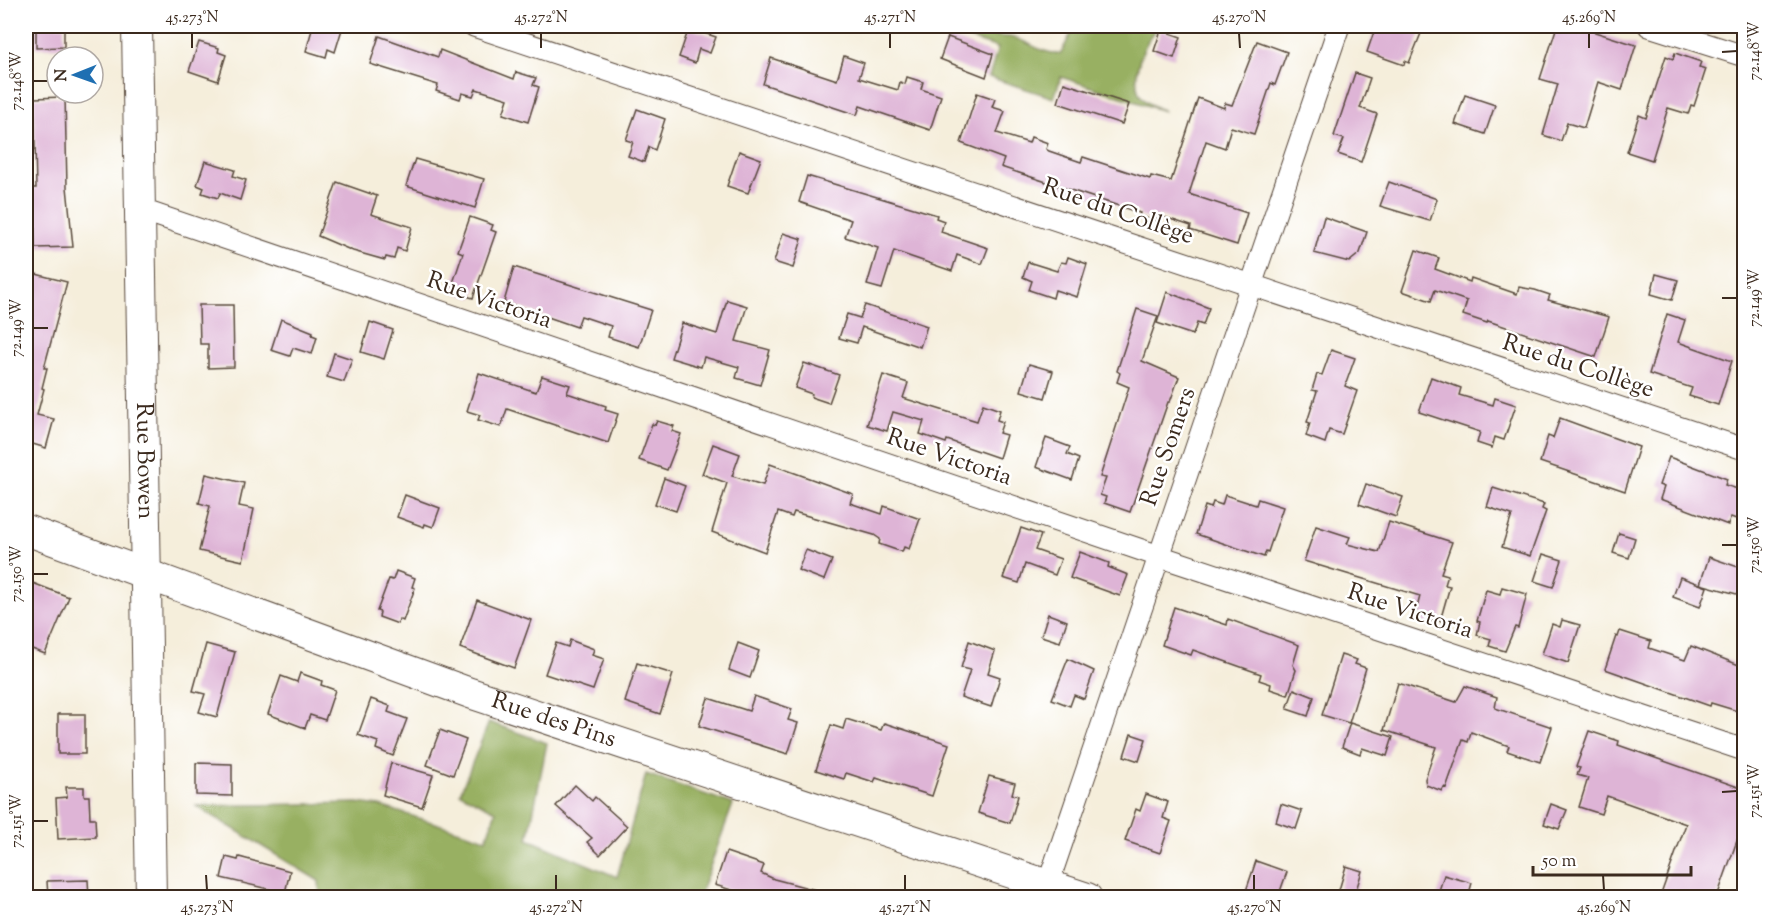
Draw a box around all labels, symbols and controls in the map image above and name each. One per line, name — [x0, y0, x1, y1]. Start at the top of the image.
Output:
text: 45.273°N — [166, 8, 218, 29]
text: 45.272°N — [514, 8, 568, 29]
text: 45.271°N — [864, 8, 916, 29]
text: 45.270°N — [1212, 8, 1266, 29]
text: 45.269°N — [1562, 8, 1616, 29]
text: 72.148°W — [1745, 21, 1766, 80]
north arrow — [45, 45, 105, 105]
text: 72.148°W — [7, 51, 28, 110]
text: N — [51, 68, 74, 82]
street label: Rue du Collège — [1038, 170, 1198, 254]
street label: Rue Victoria — [422, 264, 556, 338]
text: 72.149°W — [1745, 269, 1766, 327]
text: 72.149°W — [7, 299, 28, 357]
street label: Rue du Collège — [1498, 326, 1658, 408]
street label: Rue Somers — [1133, 383, 1205, 511]
street label: Rue Bowen — [126, 402, 162, 520]
street label: Rue Victoria — [882, 421, 1016, 495]
text: 72.150°W — [1745, 516, 1766, 573]
text: 72.150°W — [7, 545, 28, 602]
street label: Rue Victoria — [1343, 576, 1477, 648]
street label: Rue des Pins — [487, 684, 620, 757]
text: 72.151°W — [1745, 764, 1766, 818]
text: 72.151°W — [7, 794, 28, 848]
scale bar — [1533, 839, 1690, 877]
text: 50 m — [1541, 849, 1577, 875]
text: 45.273°N — [181, 898, 233, 919]
text: 45.272°N — [529, 898, 583, 919]
text: 45.271°N — [879, 898, 931, 919]
text: 45.270°N — [1227, 898, 1281, 919]
text: 45.269°N — [1577, 898, 1631, 919]

